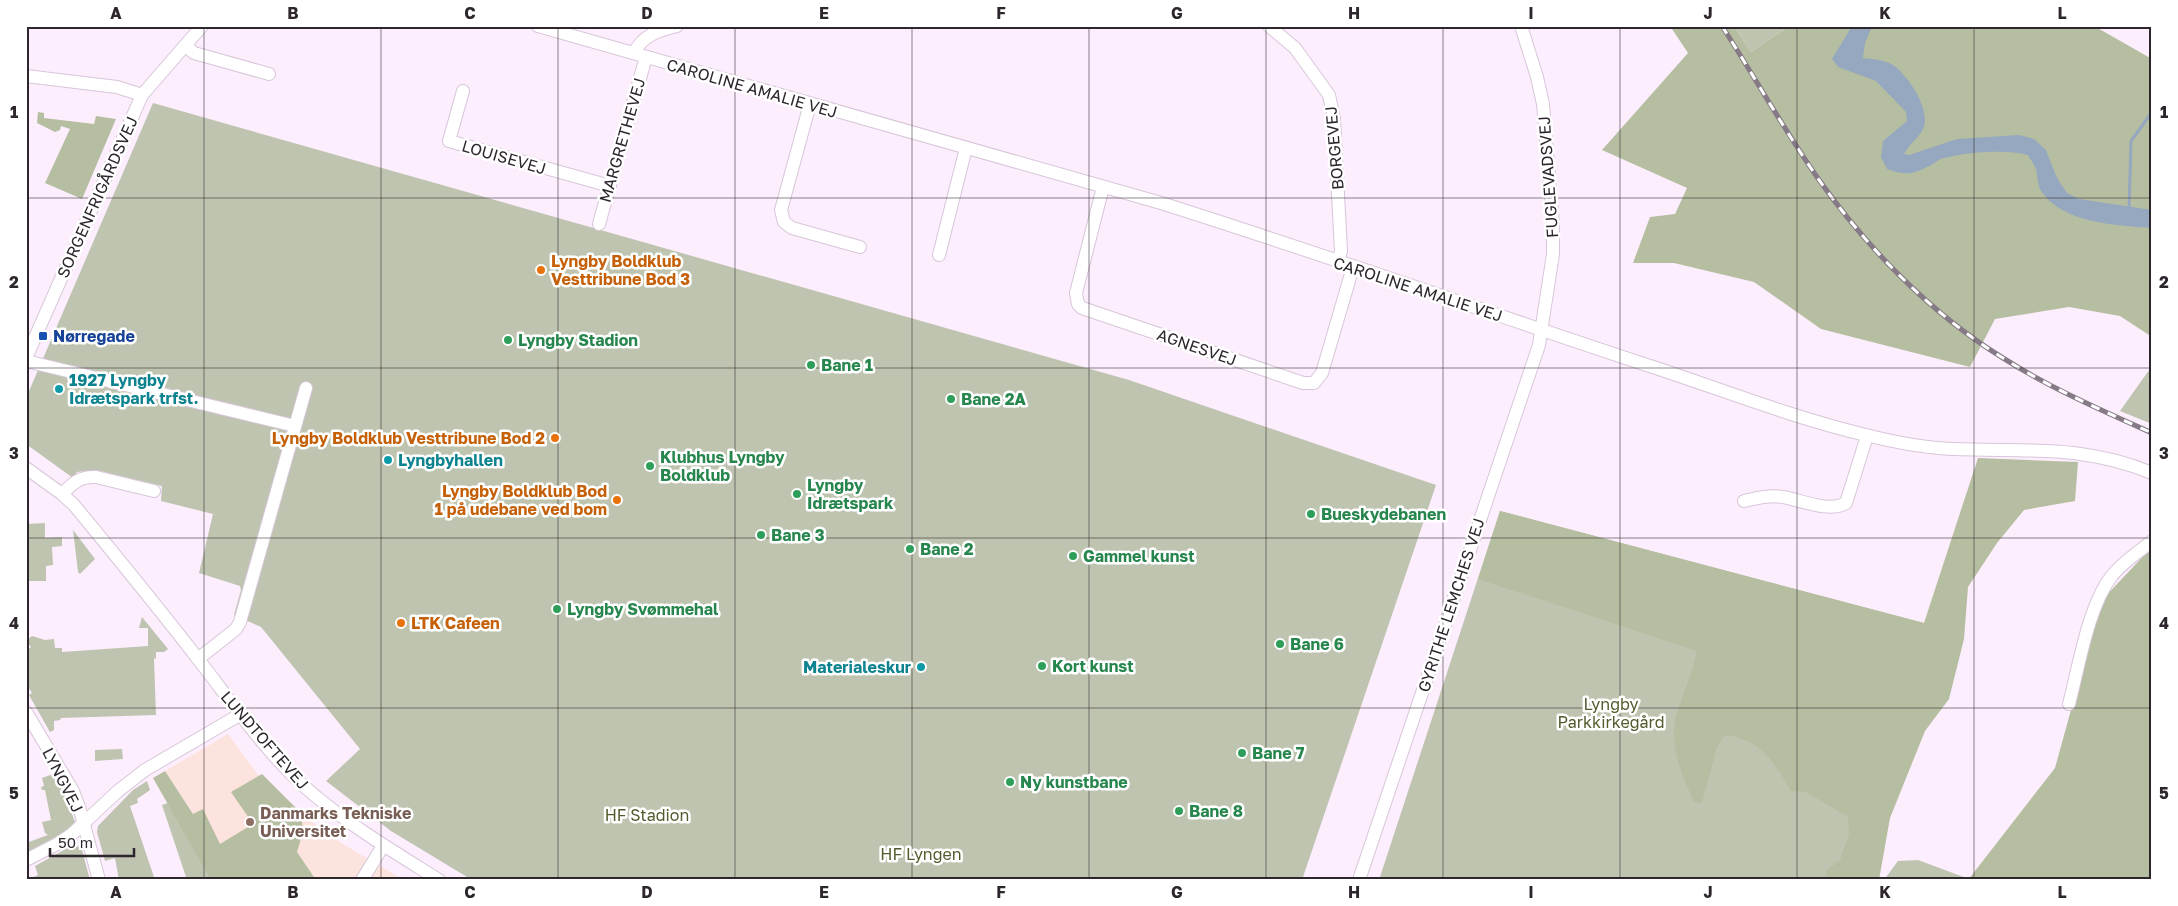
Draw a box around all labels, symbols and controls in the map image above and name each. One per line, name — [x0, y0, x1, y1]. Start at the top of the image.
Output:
text: A — [110, 3, 122, 23]
text: B — [287, 3, 299, 23]
text: C — [464, 3, 476, 23]
text: D — [641, 3, 653, 23]
text: E — [819, 3, 829, 23]
text: F — [996, 3, 1006, 23]
text: G — [1171, 3, 1183, 23]
text: H — [1348, 3, 1360, 23]
text: I — [1528, 3, 1534, 23]
text: J — [1703, 3, 1713, 23]
text: K — [1879, 3, 1891, 23]
text: L — [2057, 3, 2067, 23]
street label: CAROLINE AMALIE VEJ — [664, 54, 840, 122]
street label: MARGRETHEVEJ — [595, 75, 649, 205]
text: 1 — [10, 102, 18, 122]
text: 1 — [2160, 102, 2168, 122]
street label: BORGEVEJ — [1320, 105, 1348, 191]
street label: SORGENFRIGÅRDSVEJ — [52, 113, 142, 281]
street label: FUGLEVADSVEJ — [1534, 115, 1562, 239]
street label: LOUISEVEJ — [460, 135, 548, 179]
place label: Lyngby Boldklub Vesttribune Bod 3 — [551, 251, 690, 289]
street label: CAROLINE AMALIE VEJ — [1331, 252, 1505, 326]
marker: Lyngby Boldklub Vesttribune Bod 3 — [535, 264, 547, 276]
text: 2 — [9, 272, 19, 292]
text: 2 — [2159, 272, 2169, 292]
street label: AGNESVEJ — [1155, 324, 1239, 370]
place label: Nørregade — [53, 326, 135, 346]
marker: Nørregade — [37, 330, 49, 342]
place label: Lyngby Stadion — [518, 330, 638, 350]
marker: Lyngby Stadion — [502, 334, 514, 346]
place label: Bane 1 — [821, 355, 873, 375]
marker: Bane 1 — [805, 359, 817, 371]
place label: 1927 Lyngby Idrætspark trfst. — [69, 370, 199, 408]
marker: 1927 Lyngby Idrætspark trfst. — [53, 383, 65, 395]
place label: Bane 2A — [961, 389, 1026, 409]
marker: Bane 2A — [945, 393, 957, 405]
place label: Lyngby Boldklub Vesttribune Bod 2 — [272, 428, 545, 448]
marker: Lyngby Boldklub Vesttribune Bod 2 — [549, 432, 561, 444]
text: 3 — [9, 443, 19, 463]
text: 3 — [2159, 443, 2169, 463]
place label: Klubhus Lyngby Boldklub — [660, 447, 785, 485]
place label: Lyngbyhallen — [398, 450, 503, 470]
marker: Lyngbyhallen — [382, 454, 394, 466]
marker: Klubhus Lyngby Boldklub — [644, 460, 656, 472]
place label: Lyngby Idrætspark — [807, 475, 894, 513]
place label: Lyngby Boldklub Bod 1 på udebane ved bom — [435, 481, 607, 519]
marker: Lyngby Idrætspark — [791, 488, 803, 500]
marker: Lyngby Boldklub Bod 1 på udebane ved bom — [611, 494, 623, 506]
place label: Bueskydebanen — [1321, 504, 1446, 524]
marker: Bueskydebanen — [1305, 508, 1317, 520]
street label: GYRITHE LEMCHES VEJ — [1413, 515, 1489, 695]
place label: Bane 3 — [771, 525, 825, 545]
marker: Bane 3 — [755, 529, 767, 541]
place label: Bane 2 — [920, 539, 974, 559]
marker: Bane 2 — [904, 543, 916, 555]
place label: Gammel kunst — [1083, 546, 1195, 566]
marker: Gammel kunst — [1067, 550, 1079, 562]
place label: Lyngby Svømmehal — [567, 599, 719, 619]
marker: Lyngby Svømmehal — [551, 603, 563, 615]
text: 4 — [9, 613, 19, 633]
place label: LTK Cafeen — [411, 613, 500, 633]
text: 4 — [2159, 613, 2169, 633]
marker: LTK Cafeen — [395, 617, 407, 629]
place label: Bane 6 — [1290, 634, 1344, 654]
marker: Bane 6 — [1274, 638, 1286, 650]
place label: Kort kunst — [1052, 656, 1134, 676]
place label: Materialeskur — [803, 657, 911, 677]
marker: Kort kunst — [1036, 660, 1048, 672]
marker: Materialeskur — [915, 661, 927, 673]
street label: LUNDTOFTEVEJ — [217, 687, 313, 793]
park label: Lyngby Parkkirkegård — [1557, 694, 1665, 732]
place label: Bane 7 — [1252, 743, 1305, 763]
street label: LYNGVEJ — [38, 744, 88, 816]
marker: Bane 7 — [1236, 747, 1248, 759]
place label: Ny kunstbane — [1020, 772, 1128, 792]
marker: Ny kunstbane — [1004, 776, 1016, 788]
text: 5 — [9, 783, 19, 803]
text: 5 — [2159, 783, 2169, 803]
place label: Bane 8 — [1189, 801, 1243, 821]
place label: Danmarks Tekniske Universitet — [260, 803, 411, 841]
park label: HF Stadion — [605, 805, 689, 825]
marker: Bane 8 — [1173, 805, 1185, 817]
marker: Danmarks Tekniske Universitet — [244, 816, 256, 828]
scale bar — [50, 826, 134, 858]
text: 50 m — [58, 833, 93, 851]
park label: HF Lyngen — [880, 844, 962, 864]
text: A — [110, 882, 122, 902]
text: B — [287, 882, 299, 902]
text: C — [464, 882, 476, 902]
text: D — [641, 882, 653, 902]
text: E — [819, 882, 829, 902]
text: F — [996, 882, 1006, 902]
text: G — [1171, 882, 1183, 902]
text: H — [1348, 882, 1360, 902]
text: I — [1528, 882, 1534, 902]
text: J — [1703, 882, 1713, 902]
text: K — [1879, 882, 1891, 902]
text: L — [2057, 882, 2067, 902]

